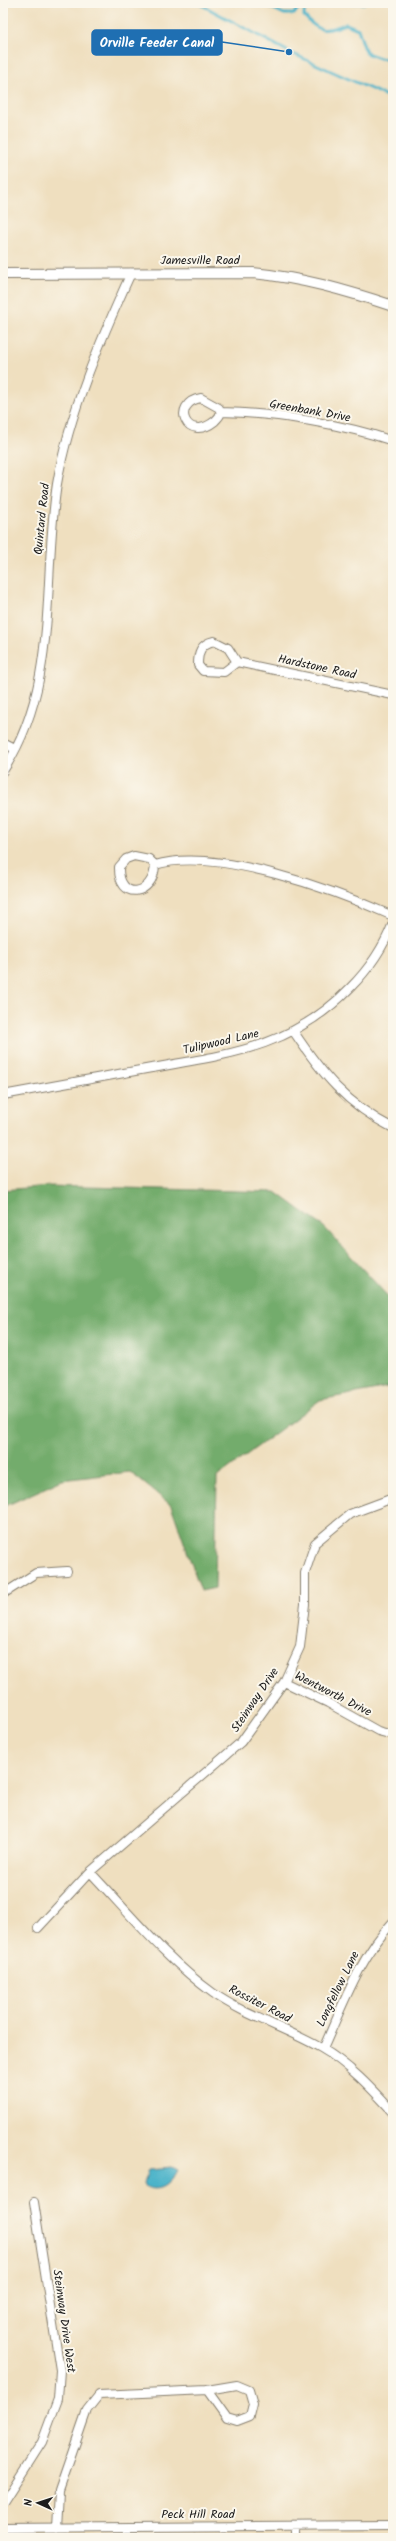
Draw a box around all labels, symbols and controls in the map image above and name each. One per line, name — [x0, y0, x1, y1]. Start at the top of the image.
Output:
callout: Orville Feeder Canal — [92, 30, 222, 55]
text: Orville Feeder Canal — [100, 33, 215, 54]
street label: Jamesville Road — [160, 251, 241, 270]
street label: Greenbank Drive — [268, 394, 353, 428]
street label: Quintard Road — [29, 481, 55, 556]
street label: Hardstone Road — [276, 649, 359, 685]
street label: Tulipwood Lane — [181, 1024, 261, 1060]
street label: Steinway Drive — [226, 1663, 284, 1736]
street label: Wentworth Drive — [291, 1666, 375, 1722]
street label: Longfellow Lane — [311, 1947, 365, 2030]
street label: Rossiter Road — [225, 1980, 296, 2028]
street label: Steinway Drive West — [47, 2268, 81, 2374]
north arrow — [18, 2483, 58, 2523]
text: N — [20, 2499, 38, 2506]
street label: Peck Hill Road — [161, 2505, 236, 2524]

